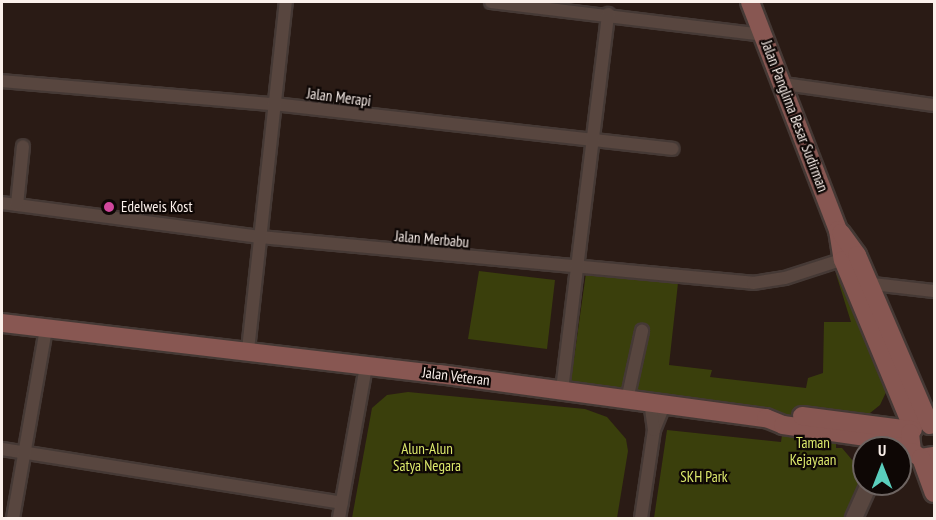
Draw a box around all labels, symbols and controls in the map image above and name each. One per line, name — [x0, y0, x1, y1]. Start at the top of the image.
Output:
street label: Jalan Panglima Besar Sudirman — [758, 38, 832, 194]
street label: Jalan Merapi — [306, 84, 372, 110]
place label: Edelweis Kost — [121, 198, 193, 216]
marker: Edelweis Kost — [102, 200, 116, 214]
street label: Jalan Merbabu — [394, 227, 470, 251]
street label: Jalan Veteran — [421, 363, 491, 389]
park label: Taman Kejayaan — [790, 433, 836, 468]
north arrow — [852, 436, 912, 496]
park label: Alun-Alun Satya Negara — [393, 439, 461, 474]
text: U — [878, 440, 886, 460]
park label: SKH Park — [680, 468, 728, 486]

